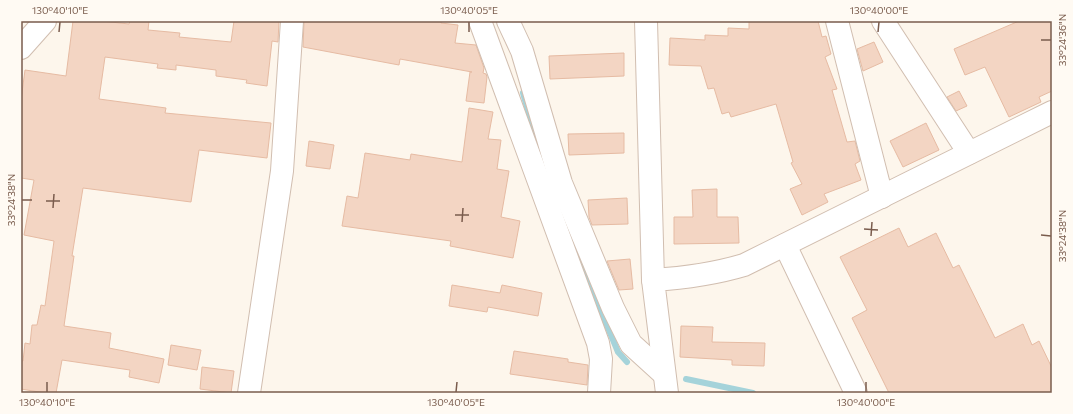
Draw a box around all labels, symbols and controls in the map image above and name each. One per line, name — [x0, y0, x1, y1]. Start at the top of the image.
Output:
text: 130°40'10"E — [32, 4, 88, 16]
text: 130°40'05"E — [440, 4, 498, 16]
text: 130°40'00"E — [850, 4, 908, 16]
text: 33°24'36"N — [1056, 14, 1068, 66]
text: 33°24'38"N — [5, 174, 17, 226]
text: 33°24'38"N — [1056, 210, 1068, 262]
text: 130°40'10"E — [19, 396, 75, 408]
text: 130°40'05"E — [427, 396, 485, 408]
text: 130°40'00"E — [837, 396, 895, 408]

